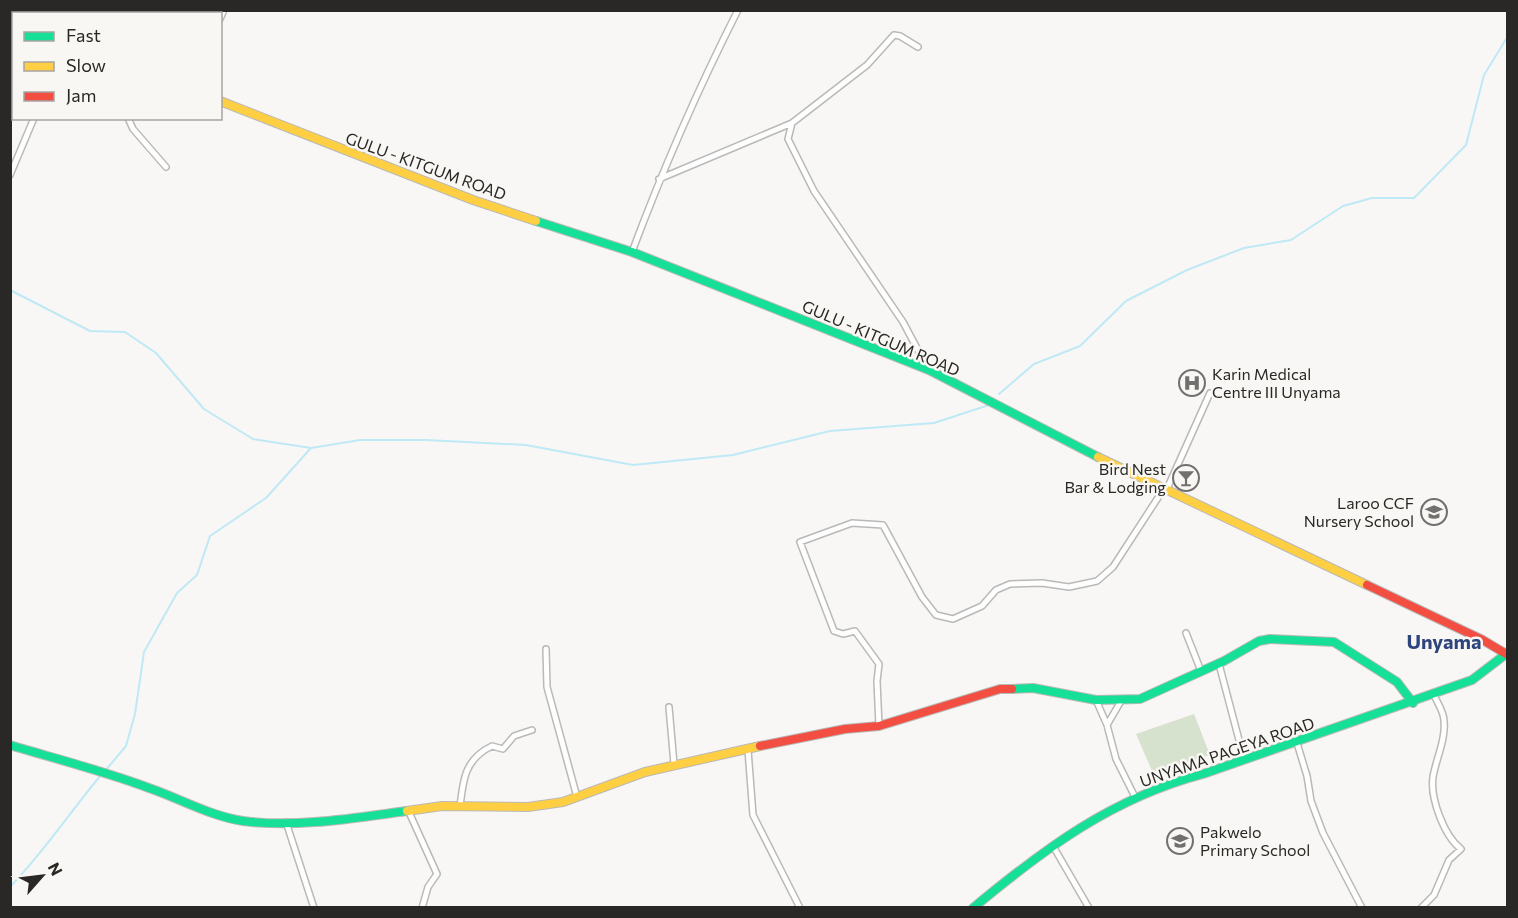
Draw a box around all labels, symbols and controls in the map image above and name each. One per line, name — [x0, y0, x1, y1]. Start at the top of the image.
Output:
legend — [12, 12, 222, 120]
text: Fast — [66, 24, 101, 46]
text: Slow — [66, 54, 106, 76]
text: Jam — [66, 84, 96, 106]
street label: GULU - KITGUM ROAD — [343, 128, 509, 203]
street label: GULU - KITGUM ROAD — [799, 296, 963, 379]
place label: Karin Medical Centre III Unyama — [1212, 364, 1341, 401]
hospital icon: Karin Medical Centre III Unyama — [1177, 368, 1207, 398]
place label: Bird Nest Bar & Lodging — [1064, 459, 1166, 496]
bar icon: Bird Nest Bar & Lodging — [1171, 463, 1201, 493]
place label: Laroo CCF Nursery School — [1304, 493, 1414, 530]
school or university icon: Laroo CCF Nursery School — [1419, 497, 1449, 527]
district label: Unyama — [1406, 629, 1482, 653]
street label: UNYAMA PAGEYA ROAD — [1137, 713, 1317, 790]
place label: Pakwelo Primary School — [1200, 822, 1310, 859]
school or university icon: Pakwelo Primary School — [1165, 826, 1195, 856]
north arrow — [12, 846, 72, 906]
text: N — [44, 859, 67, 878]

